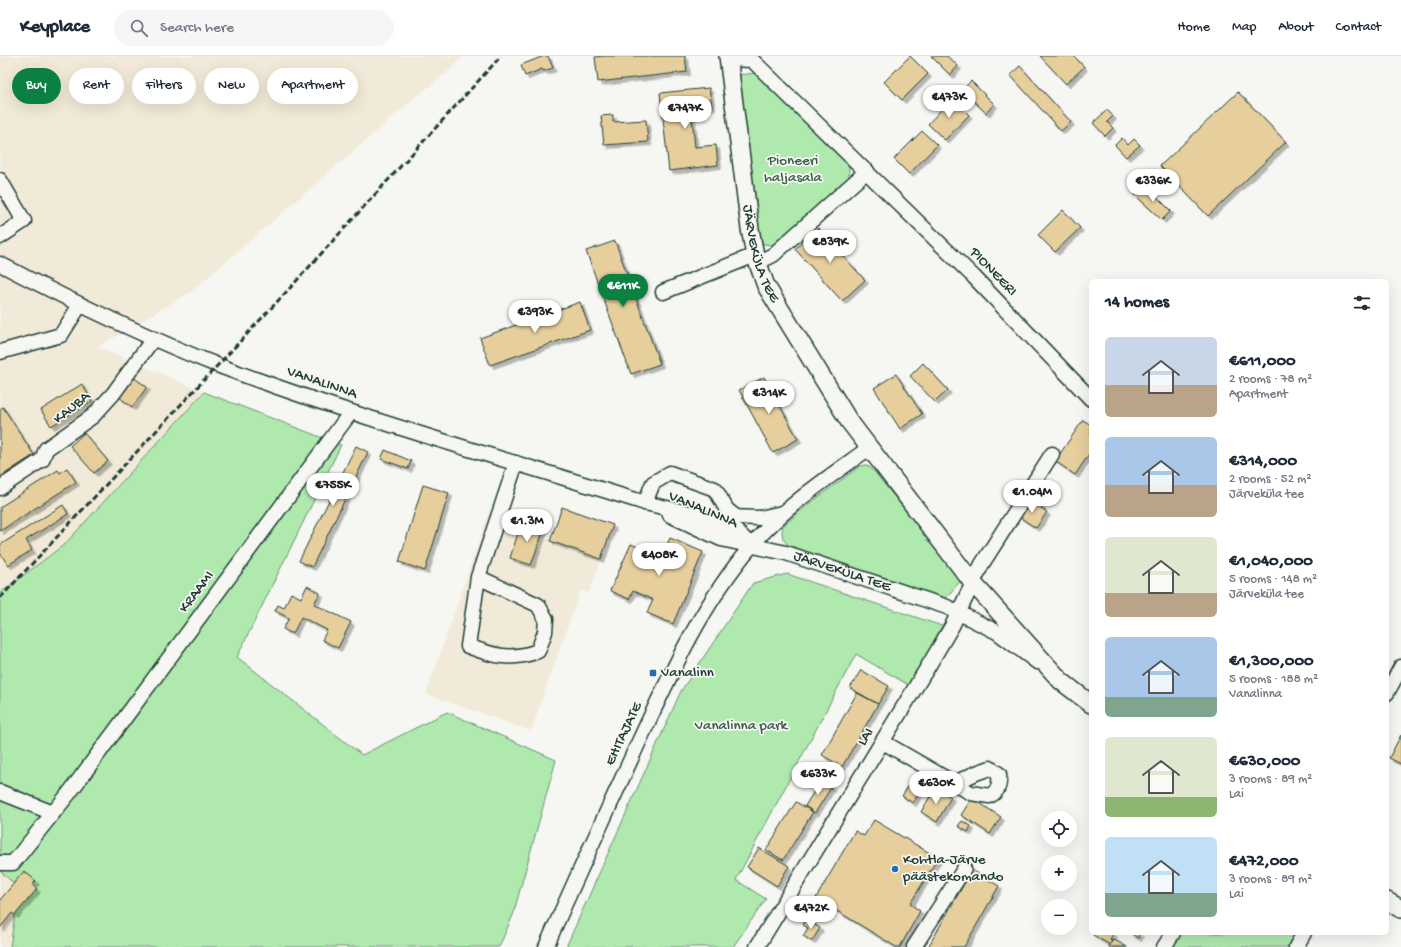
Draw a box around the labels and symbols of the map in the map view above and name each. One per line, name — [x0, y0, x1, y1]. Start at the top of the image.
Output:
pin: €473K — [921, 85, 977, 119]
pin: €747K — [657, 96, 713, 130]
park label: Pioneeri haljasala — [764, 152, 823, 187]
pin: €336K — [1125, 169, 1181, 203]
street label: JÄRVEKÜLA TEE — [738, 204, 783, 307]
pin: €839K — [802, 230, 858, 264]
street label: PIONEERI — [965, 243, 1021, 300]
pin: €611K — [595, 274, 651, 308]
pin: €393K — [507, 300, 563, 334]
street label: VANALINNA — [283, 362, 361, 404]
pin: €314K — [741, 381, 797, 415]
street label: KAUBA — [50, 387, 95, 428]
pin: €755K — [305, 473, 361, 507]
pin: €1.04M — [999, 480, 1065, 514]
street label: VANALINNA — [665, 487, 741, 533]
pin: €1.3M — [499, 509, 555, 543]
pin: €408K — [631, 543, 687, 577]
street label: JÄRVEKÜLA TEE — [791, 547, 894, 597]
street label: KRAAMI — [175, 567, 219, 617]
place label: Vanalinn — [660, 664, 714, 682]
marker: Vanalinn — [648, 668, 658, 678]
street label: EHITAJATE — [601, 699, 647, 769]
park label: Vanalinna park — [694, 717, 789, 735]
street label: LAI — [854, 725, 878, 749]
pin: €633K — [790, 762, 846, 796]
pin: €630K — [908, 771, 964, 805]
place label: Kohtla-Järve päästekomando — [902, 851, 1004, 886]
marker: Kohtla-Järve päästekomando — [890, 864, 900, 874]
pin: €472K — [783, 896, 839, 930]

